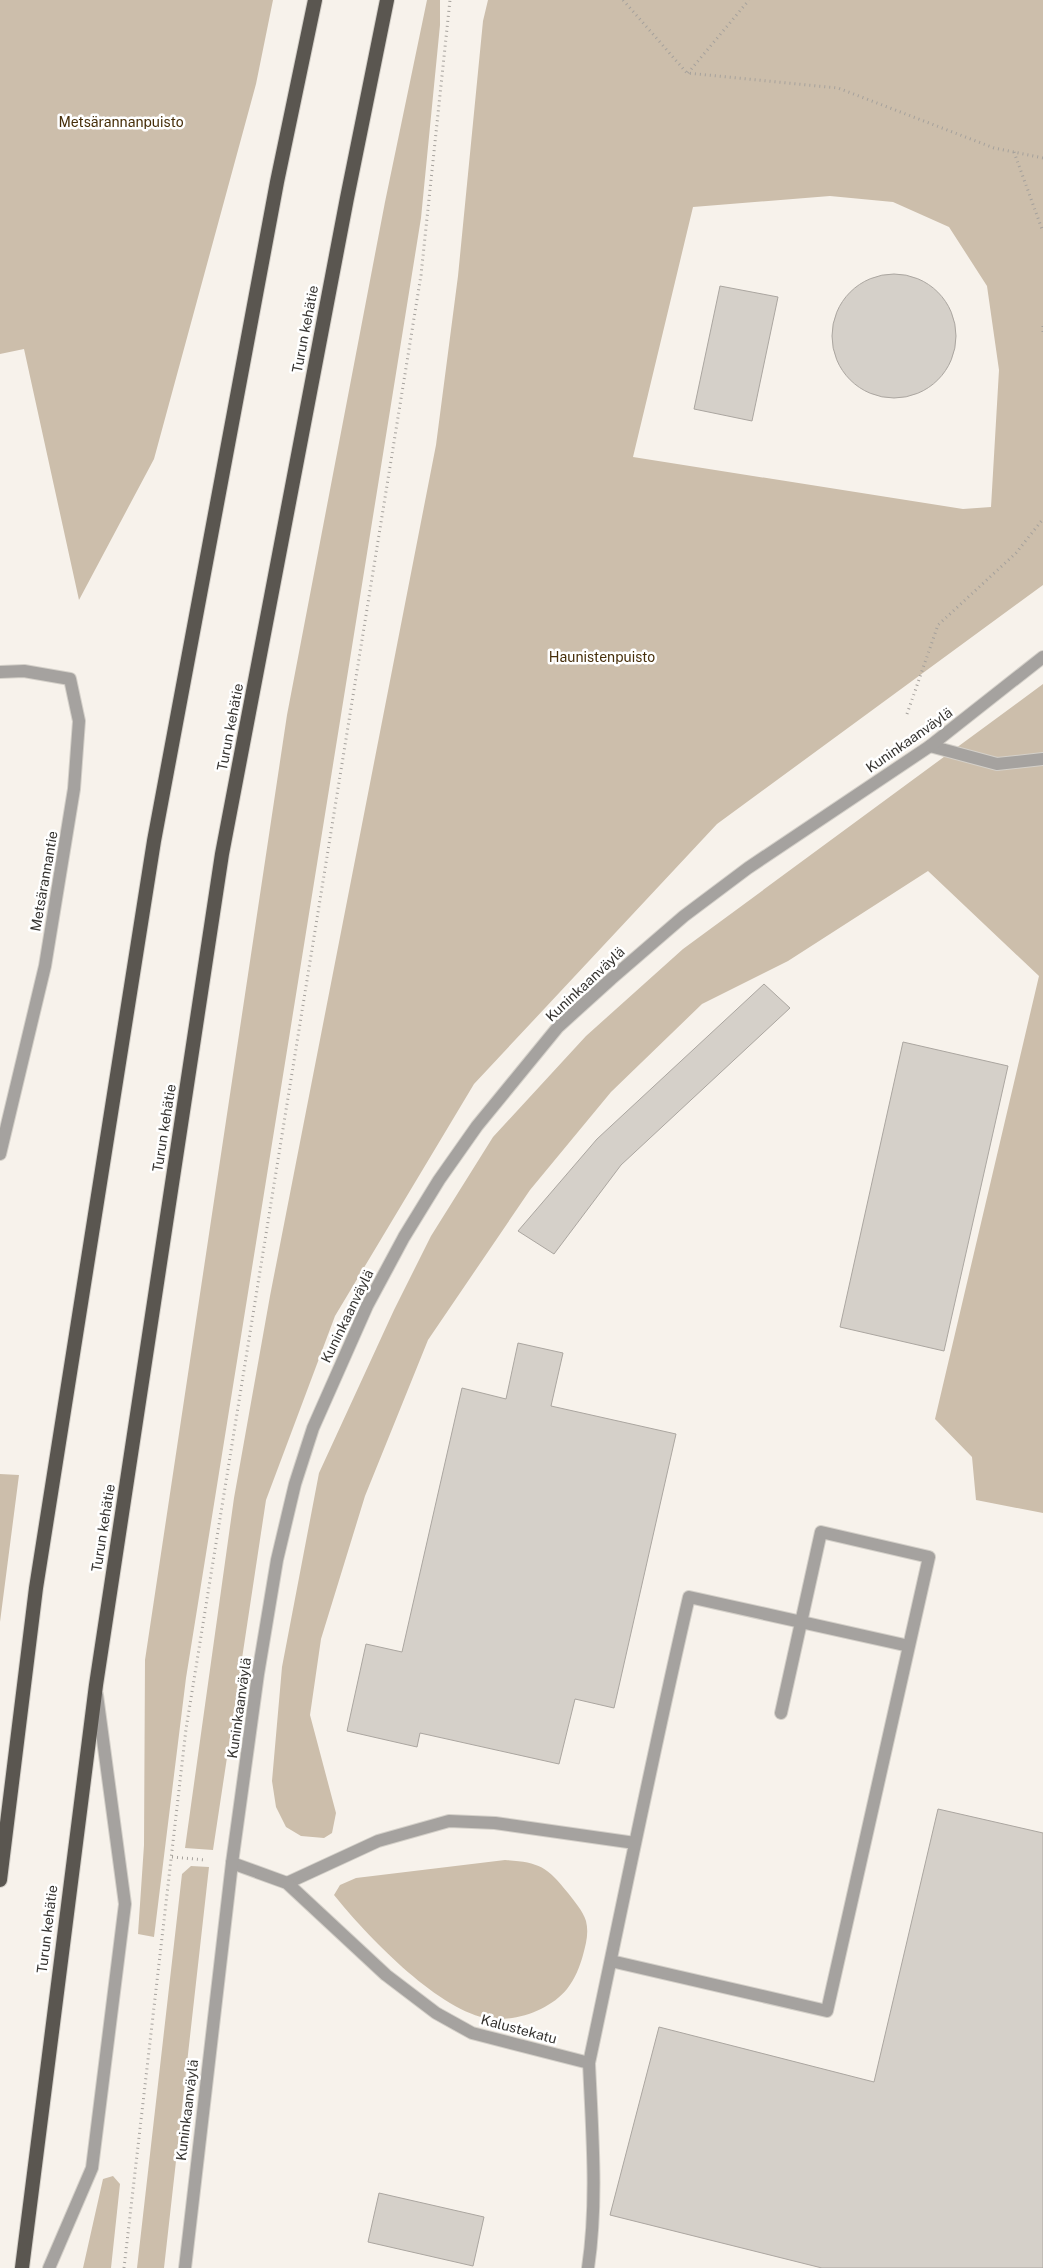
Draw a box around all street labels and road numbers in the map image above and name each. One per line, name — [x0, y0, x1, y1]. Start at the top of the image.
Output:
street label: Turun kehätie — [289, 284, 321, 374]
street label: Turun kehätie — [214, 682, 246, 772]
street label: Kuninkaanväylä — [863, 704, 955, 776]
street label: Metsärannantie — [27, 830, 61, 932]
street label: Kuninkaanväylä — [542, 943, 628, 1025]
street label: Turun kehätie — [149, 1083, 179, 1173]
street label: Kuninkaanväylä — [317, 1267, 377, 1365]
street label: Turun kehätie — [88, 1483, 118, 1573]
street label: Kuninkaanväylä — [224, 1656, 254, 1760]
street label: Turun kehätie — [34, 1884, 60, 1974]
street label: Kalustekatu — [479, 2011, 559, 2047]
street label: Kuninkaanväylä — [173, 2058, 201, 2162]

